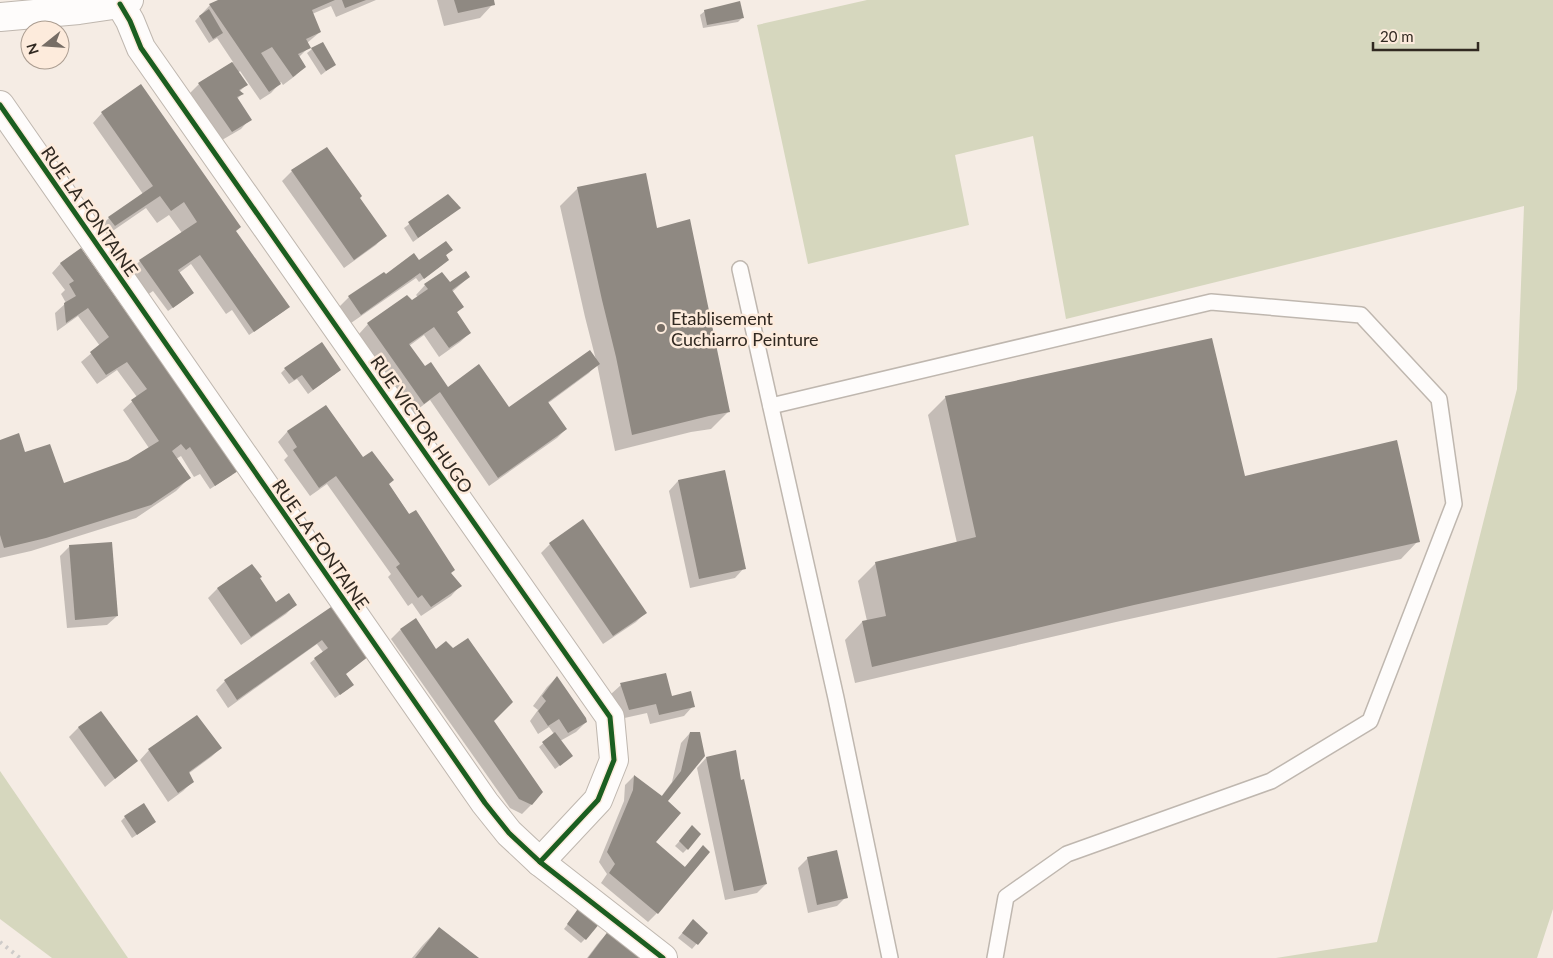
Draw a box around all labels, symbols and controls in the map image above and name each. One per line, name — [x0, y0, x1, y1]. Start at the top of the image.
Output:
north arrow — [20, 20, 70, 70]
scale bar — [1373, 20, 1478, 52]
text: 20 m — [1380, 27, 1414, 45]
text: N — [22, 41, 42, 57]
street label: RUE LA FONTAINE — [37, 142, 143, 280]
place label: Etablisement Cuchiarro Peinture — [671, 307, 819, 350]
marker: Etablisement Cuchiarro Peinture — [655, 322, 667, 334]
street label: RUE VICTOR HUGO — [366, 351, 478, 497]
street label: RUE LA FONTAINE — [268, 475, 374, 613]

